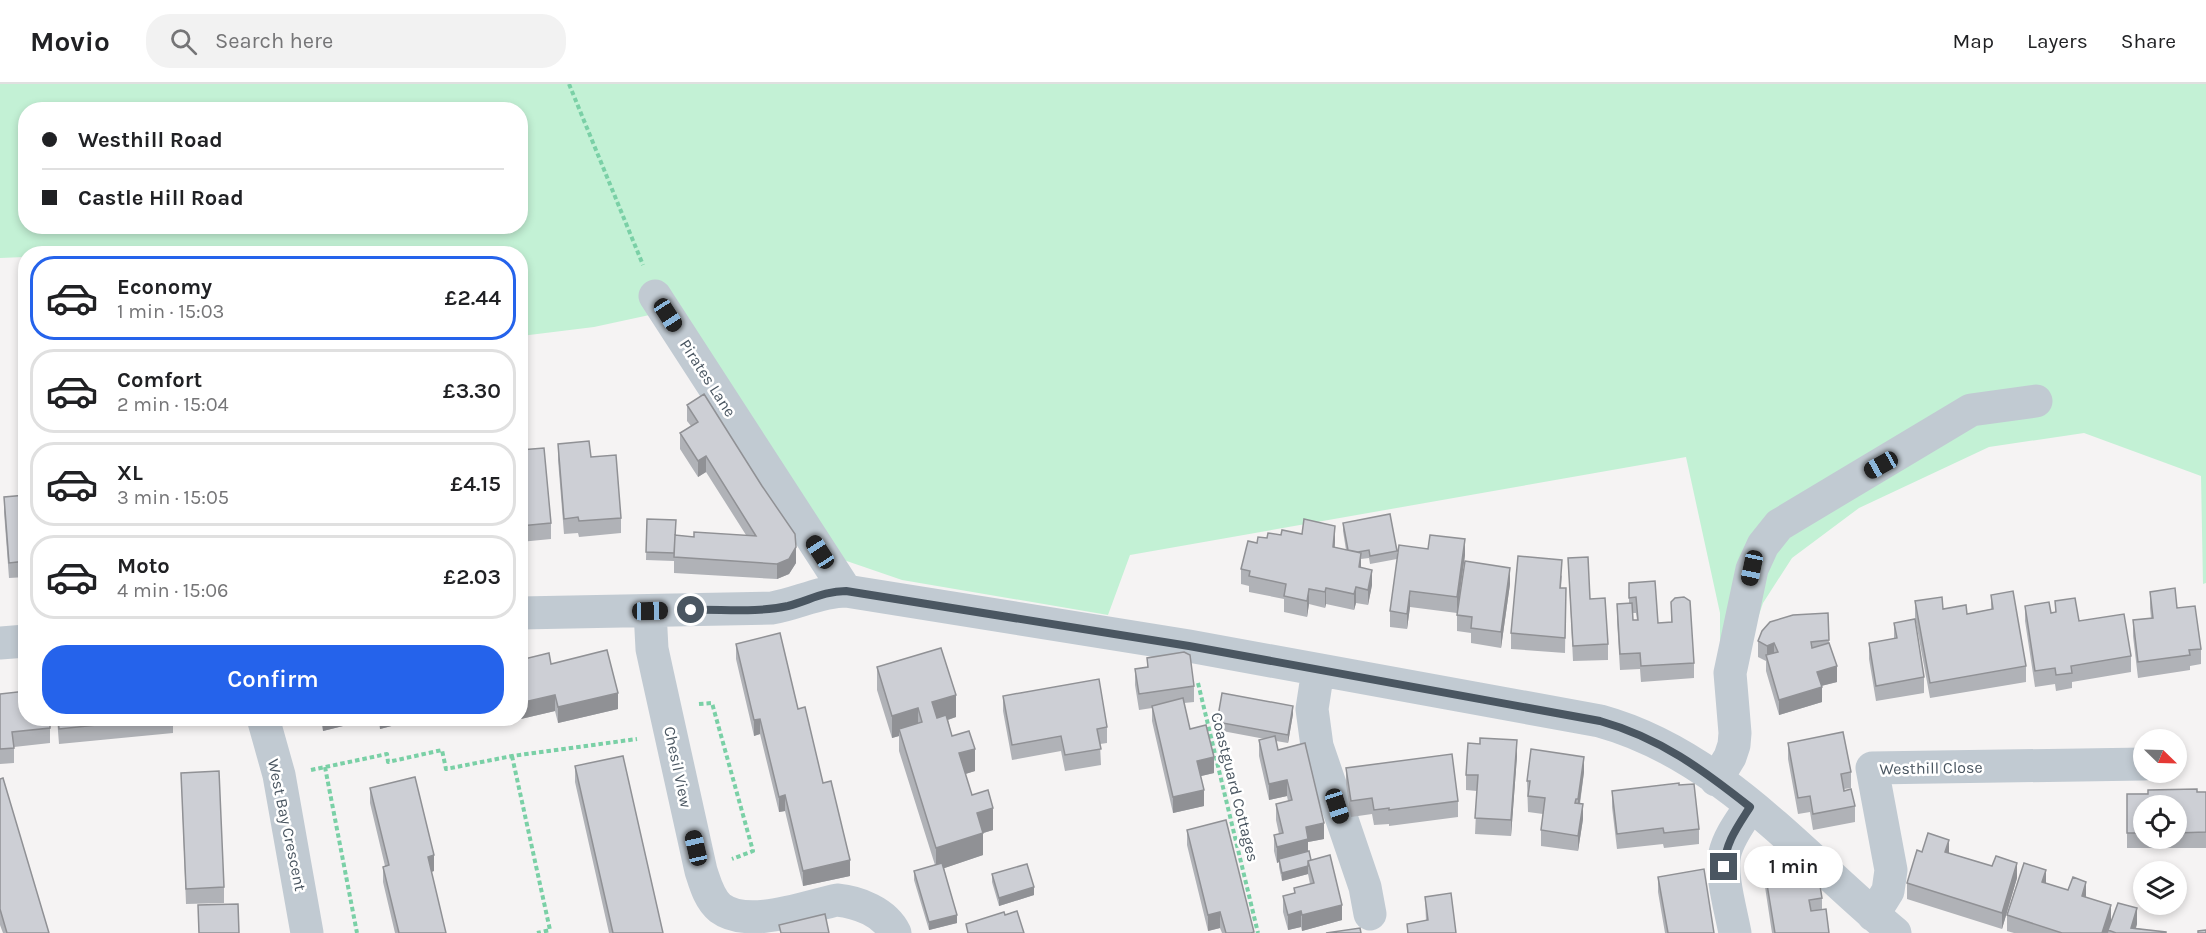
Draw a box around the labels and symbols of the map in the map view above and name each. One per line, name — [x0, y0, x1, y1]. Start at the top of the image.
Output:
car — [651, 295, 685, 335]
street label: Pirates Lane — [676, 336, 740, 420]
car — [1861, 448, 1901, 482]
car — [803, 532, 837, 572]
car — [1739, 549, 1765, 587]
route start — [677, 596, 704, 623]
car — [632, 602, 668, 620]
street label: Coastguard Cottages — [1207, 710, 1263, 864]
street label: Chesil View — [660, 725, 696, 810]
north arrow — [2133, 729, 2187, 783]
street label: West Bay Crescent — [264, 757, 310, 893]
street label: Westhill Close — [1879, 758, 1983, 778]
car — [1323, 786, 1351, 826]
car — [683, 828, 709, 868]
callout: 1 min — [1745, 846, 1844, 888]
route end — [1710, 853, 1737, 880]

